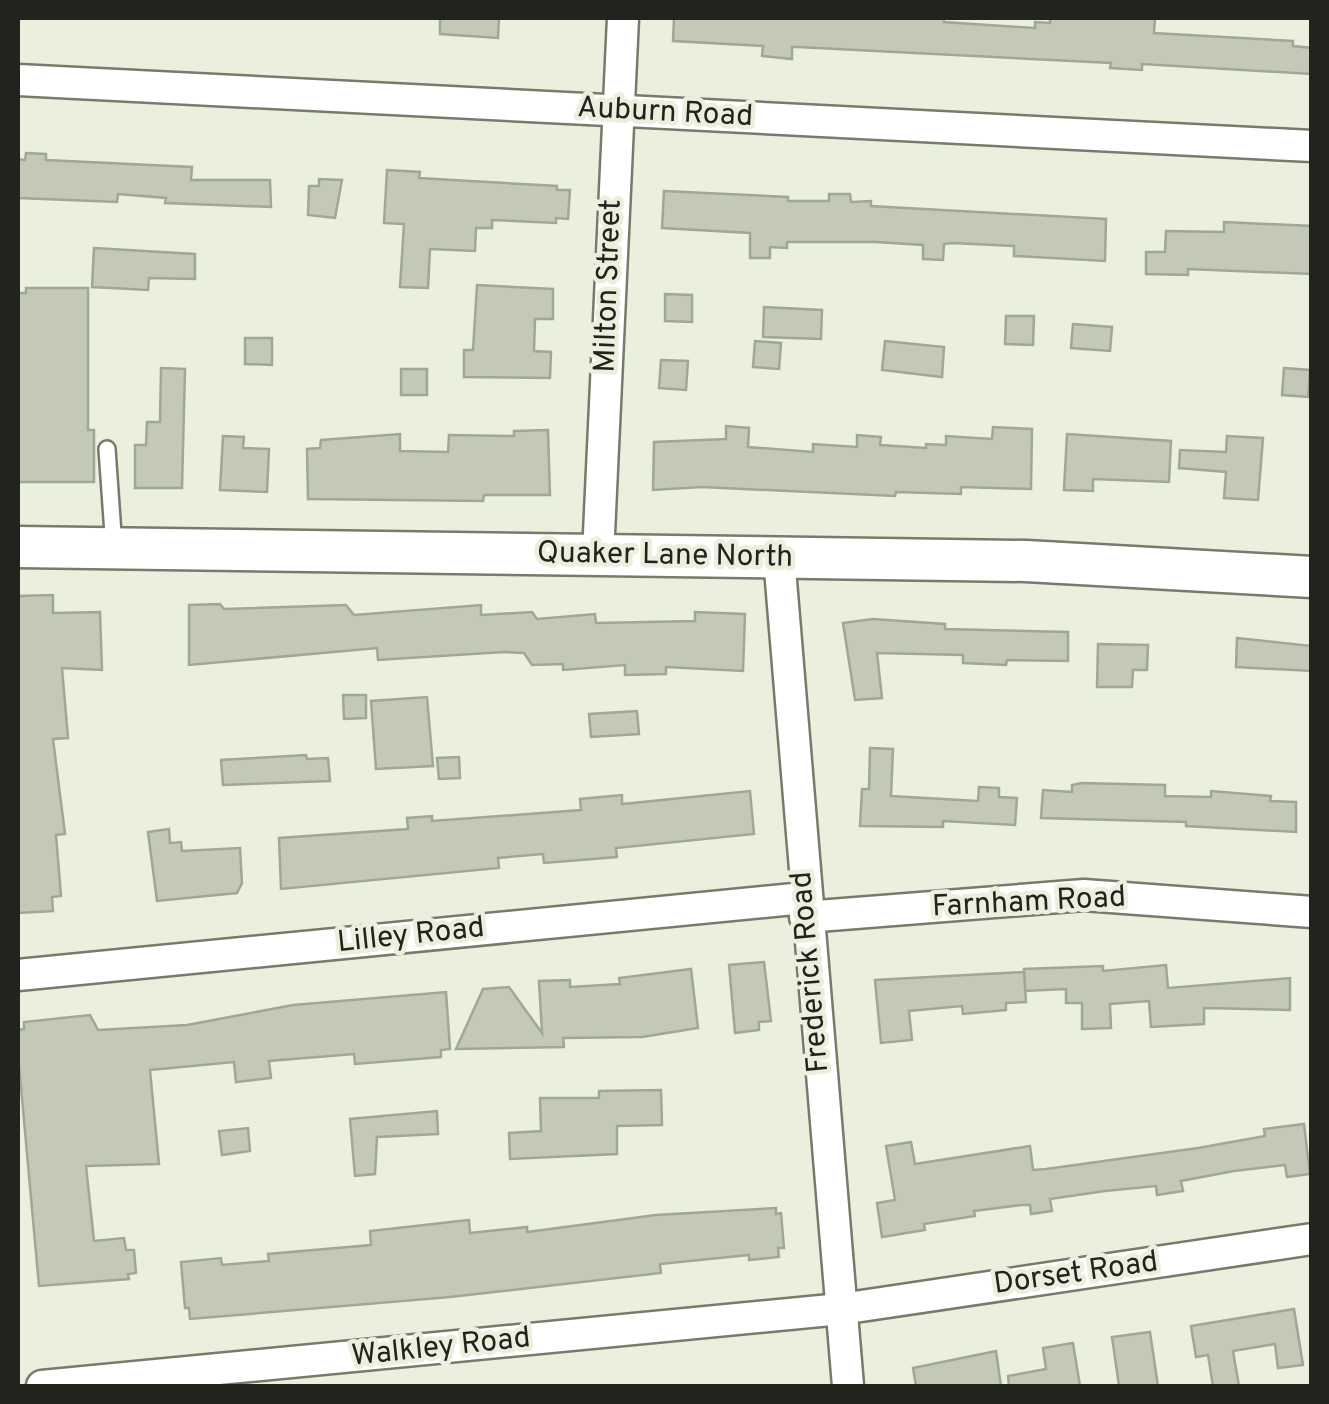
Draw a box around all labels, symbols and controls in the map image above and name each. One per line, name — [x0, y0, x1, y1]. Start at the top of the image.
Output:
street label: Auburn Road — [576, 90, 754, 136]
street label: Milton Street — [587, 199, 631, 373]
street label: Quaker Lane North — [537, 535, 793, 577]
street label: Frederick Road — [784, 870, 838, 1074]
street label: Farnham Road — [931, 879, 1127, 927]
street label: Lilley Road — [335, 910, 487, 962]
street label: Dorset Road — [991, 1244, 1161, 1304]
street label: Walkley Road — [350, 1320, 532, 1376]

